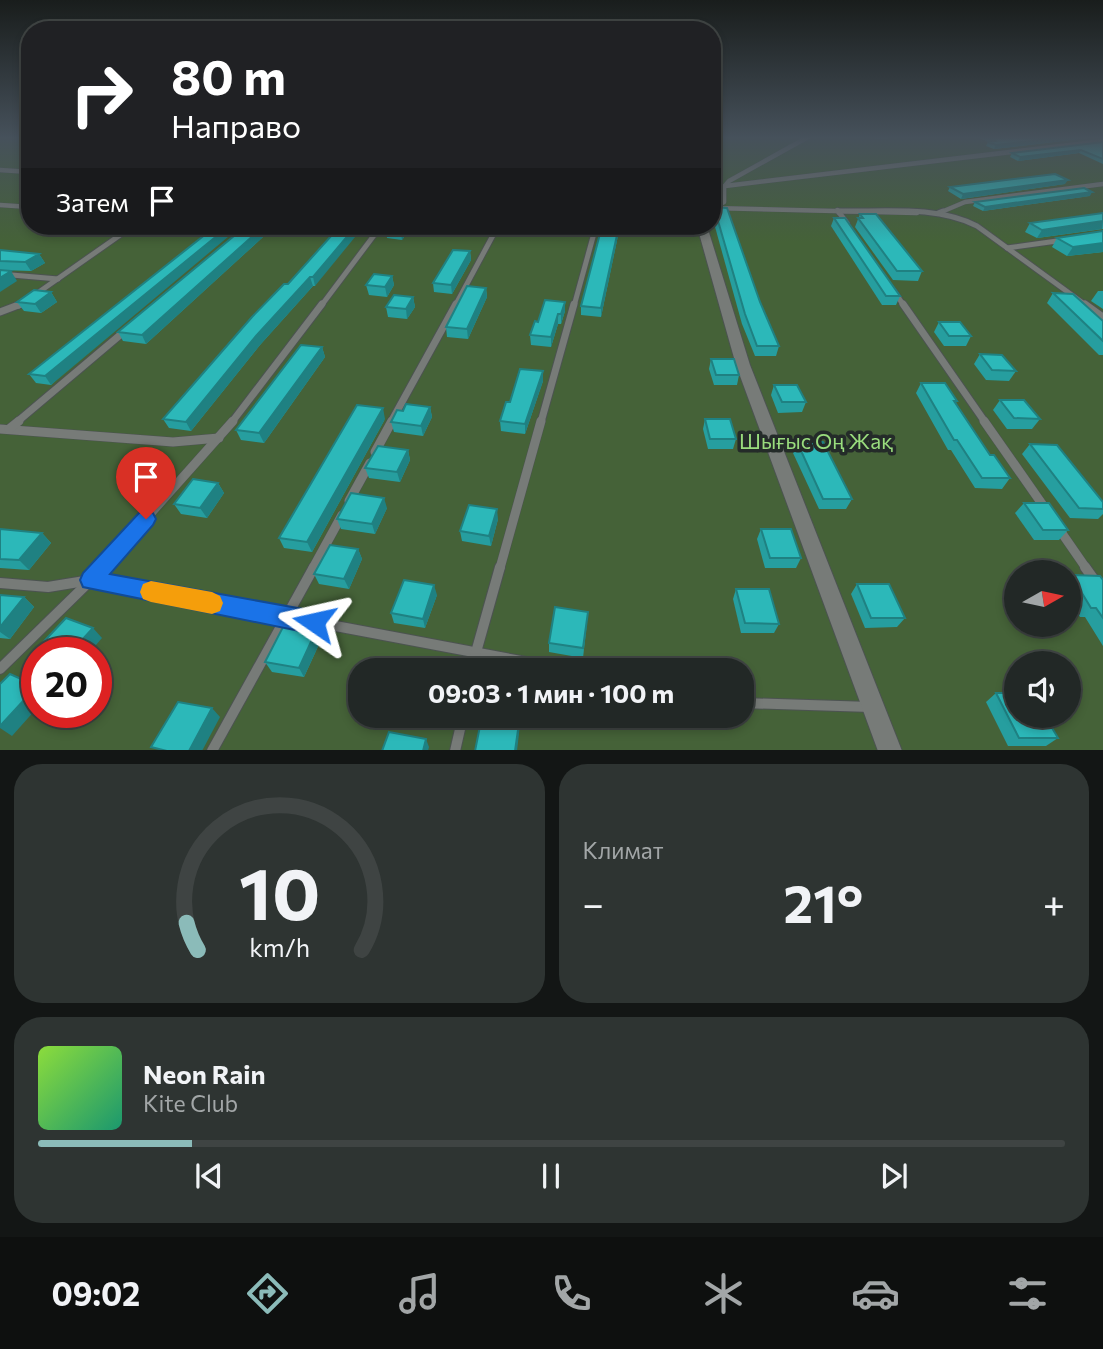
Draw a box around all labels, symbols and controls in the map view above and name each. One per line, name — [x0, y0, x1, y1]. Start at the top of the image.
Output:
text: 80 m — [171, 45, 286, 105]
icon: right — [56, 49, 147, 140]
text: Направо — [171, 105, 301, 145]
icon: arrive — [143, 182, 181, 220]
text: Затем — [56, 186, 129, 217]
park label: Шығыс Оң Жақ — [739, 428, 893, 453]
pin — [116, 447, 176, 519]
icon: arrive — [127, 458, 165, 496]
north arrow — [1004, 560, 1082, 637]
map controls — [1004, 560, 1081, 728]
position arrow — [277, 585, 351, 659]
speed limit sign: 20 — [21, 637, 112, 728]
button: sound — [1004, 651, 1081, 728]
text: 09:03 · 1 мин · 100 m — [428, 677, 674, 708]
text: Климат — [583, 836, 664, 864]
text: 10 — [239, 846, 320, 935]
text: 21° — [784, 870, 863, 934]
text: − — [583, 879, 604, 926]
text: + — [1043, 879, 1065, 926]
text: km/h — [249, 931, 310, 961]
text: Neon Rain — [143, 1058, 266, 1089]
text: Kite Club — [143, 1089, 238, 1117]
icon: previous — [190, 1157, 228, 1195]
icon: pause — [532, 1157, 570, 1195]
icon: next — [875, 1157, 913, 1195]
icon: directions — [243, 1269, 292, 1318]
icon: music — [395, 1269, 444, 1318]
icon: phone — [547, 1269, 596, 1318]
icon: climate — [699, 1269, 748, 1318]
icon: car — [851, 1269, 900, 1318]
icon: filters — [1003, 1269, 1052, 1318]
text: 09:02 — [51, 1273, 140, 1313]

